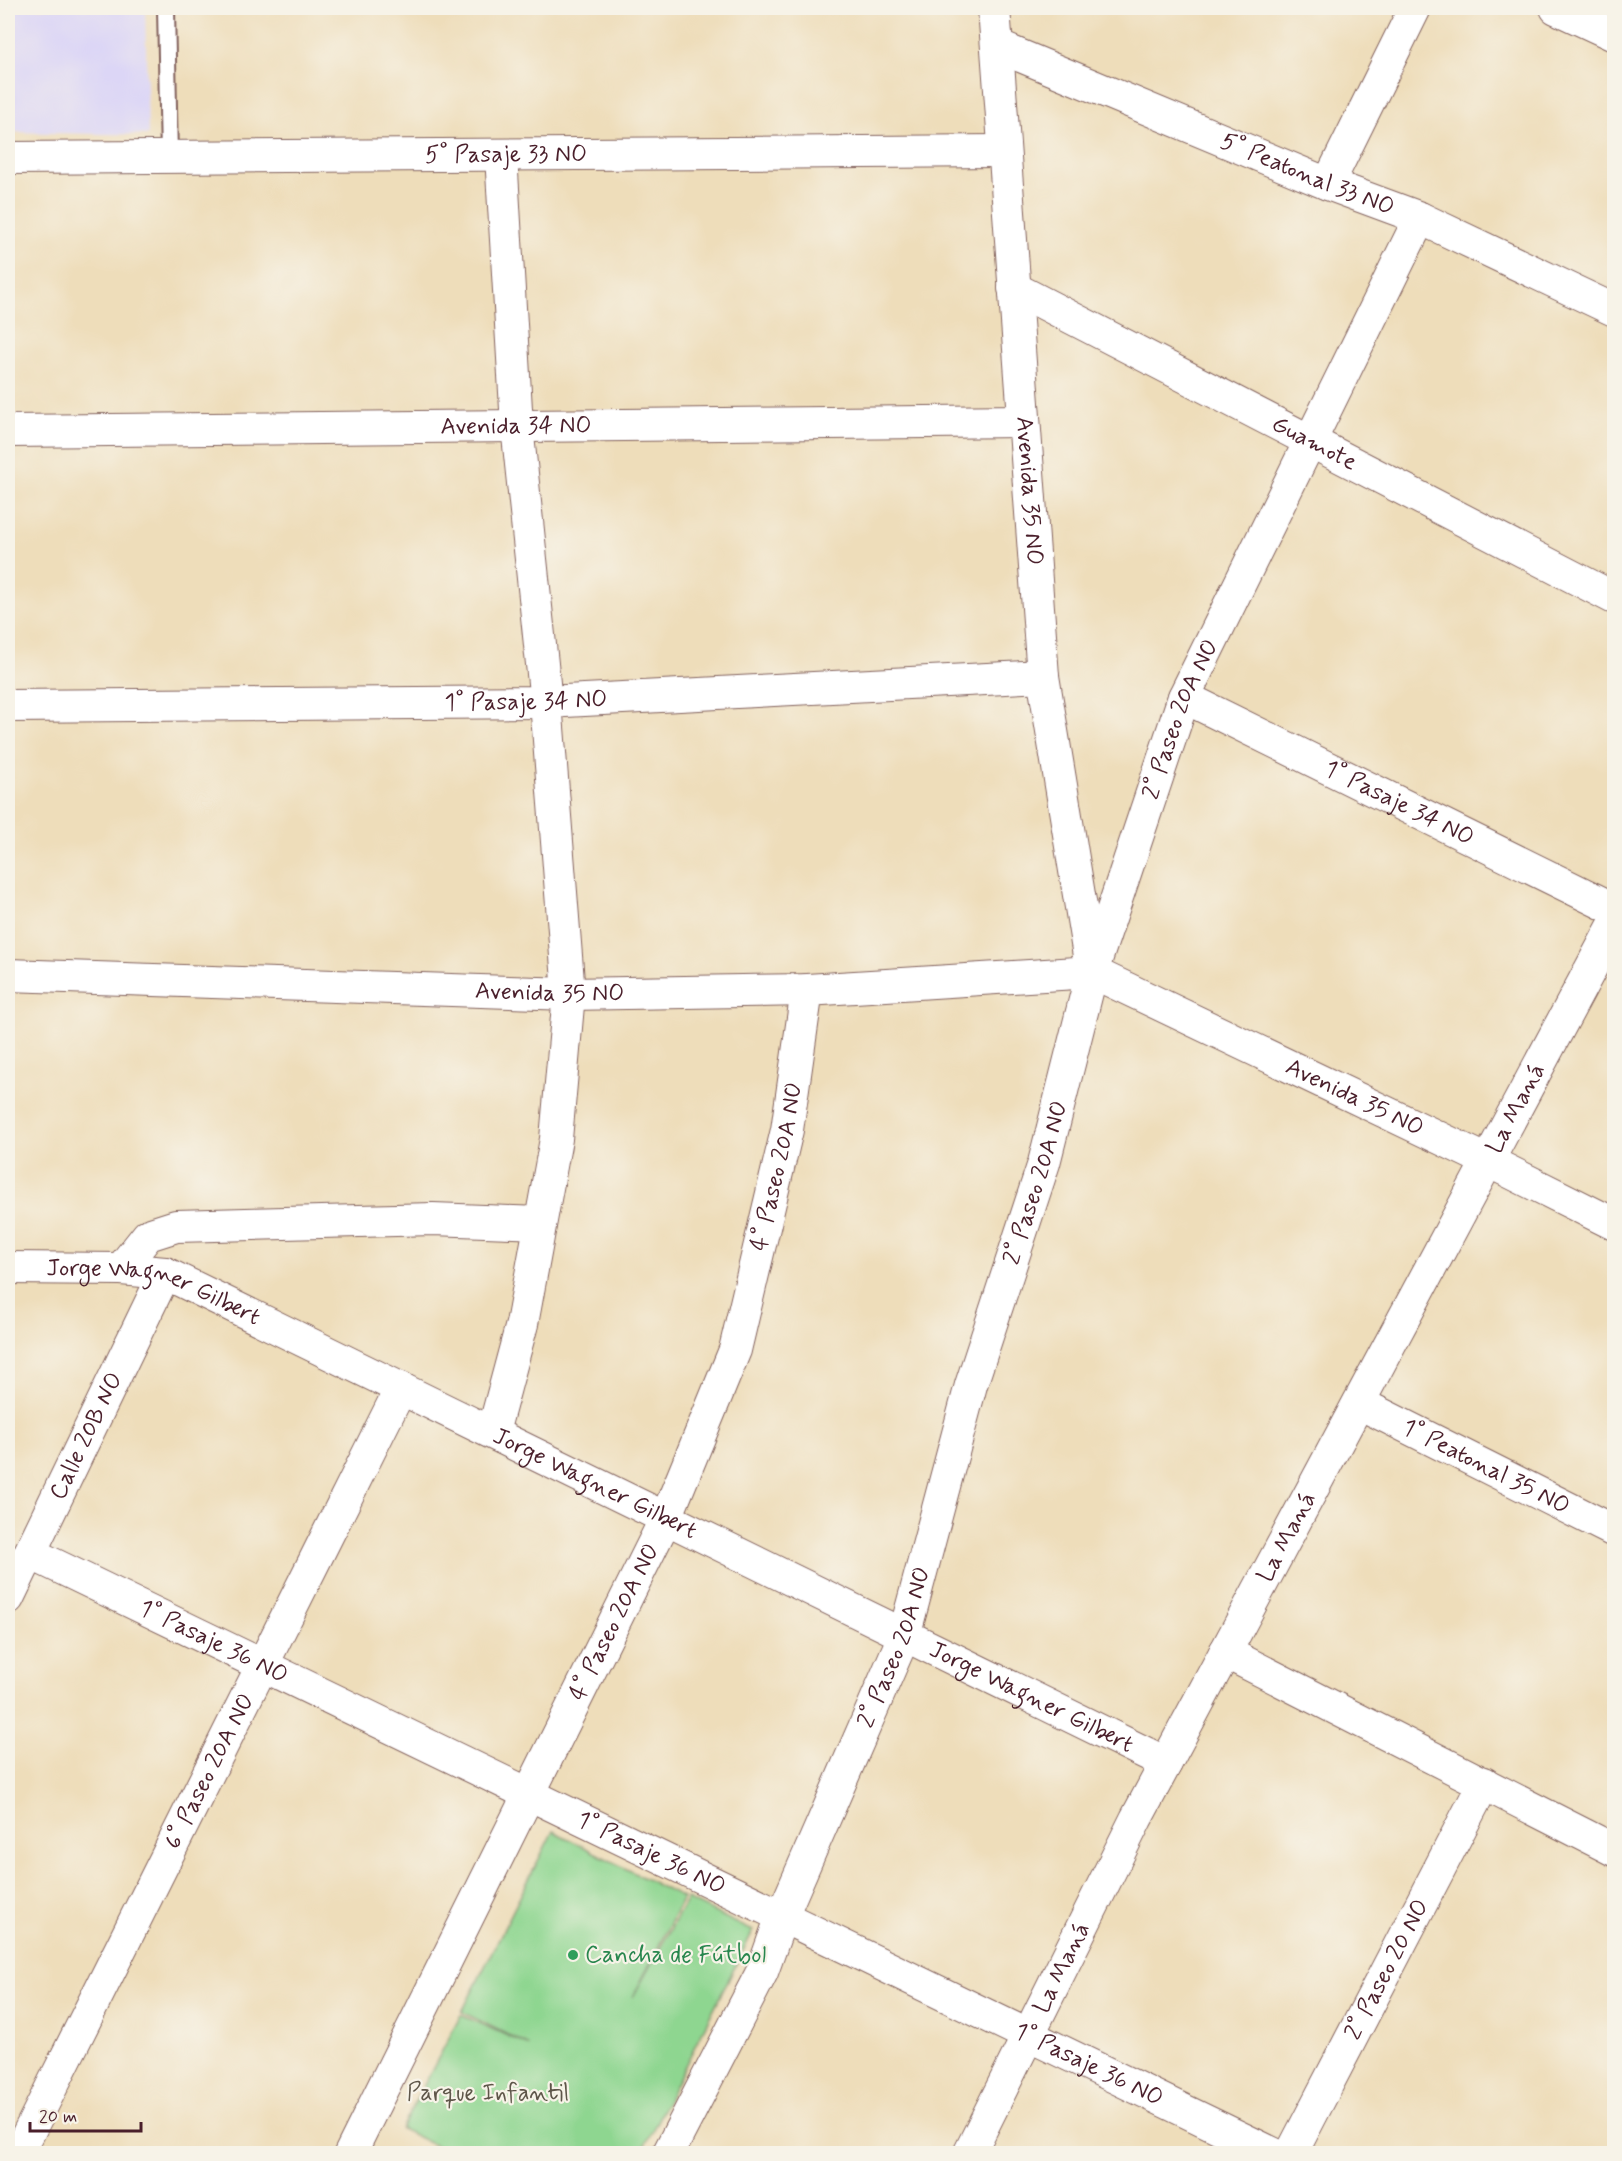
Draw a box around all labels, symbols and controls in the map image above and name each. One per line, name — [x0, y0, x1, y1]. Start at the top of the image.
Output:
street label: 5° Peatonal 33 NO — [1216, 125, 1399, 223]
street label: 5° Pasaje 33 NO — [425, 138, 587, 171]
street label: Guamote — [1266, 408, 1362, 478]
street label: Avenida 34 NO — [440, 410, 592, 442]
street label: Avenida 35 NO — [1008, 415, 1050, 566]
street label: 2° Paseo 20A NO — [1135, 634, 1226, 803]
street label: 1° Pasaje 34 NO — [444, 683, 608, 718]
street label: 1° Pasaje 34 NO — [1319, 753, 1479, 853]
street label: Avenida 35 NO — [474, 975, 625, 1010]
street label: Avenida 35 NO — [1281, 1051, 1429, 1144]
street label: La Maná — [1479, 1058, 1553, 1159]
street label: 4° Paseo 20A NO — [743, 1080, 809, 1254]
street label: 2° Paseo 20A NO — [996, 1098, 1075, 1269]
street label: Jorge Wagner Gilbert — [46, 1253, 266, 1333]
street label: Calle 20B NO — [42, 1367, 130, 1505]
street label: 1° Peatonal 35 NO — [1397, 1412, 1575, 1522]
street label: Jorge Wagner Gilbert — [488, 1420, 702, 1547]
street label: La Maná — [1250, 1487, 1323, 1588]
street label: 4° Paseo 20A NO — [562, 1538, 666, 1706]
street label: 2° Paseo 20A NO — [850, 1563, 937, 1733]
street label: 1° Pasaje 36 NO — [134, 1593, 293, 1691]
street label: Jorge Wagner Gilbert — [924, 1634, 1139, 1760]
street label: 6° Paseo 20A NO — [157, 1688, 261, 1854]
street label: 1° Pasaje 36 NO — [572, 1804, 731, 1902]
street label: 2° Paseo 20 NO — [1338, 1894, 1436, 2045]
street label: La Maná — [1026, 1917, 1097, 2019]
place label: Cancha de Fútbol — [585, 1940, 766, 1971]
marker: Cancha de Fútbol — [566, 1948, 580, 1962]
street label: 1° Pasaje 36 NO — [1009, 2015, 1168, 2114]
park label: Parque Infantil — [407, 2078, 569, 2109]
scale bar — [30, 2095, 141, 2133]
text: 20 m — [39, 2105, 77, 2129]

